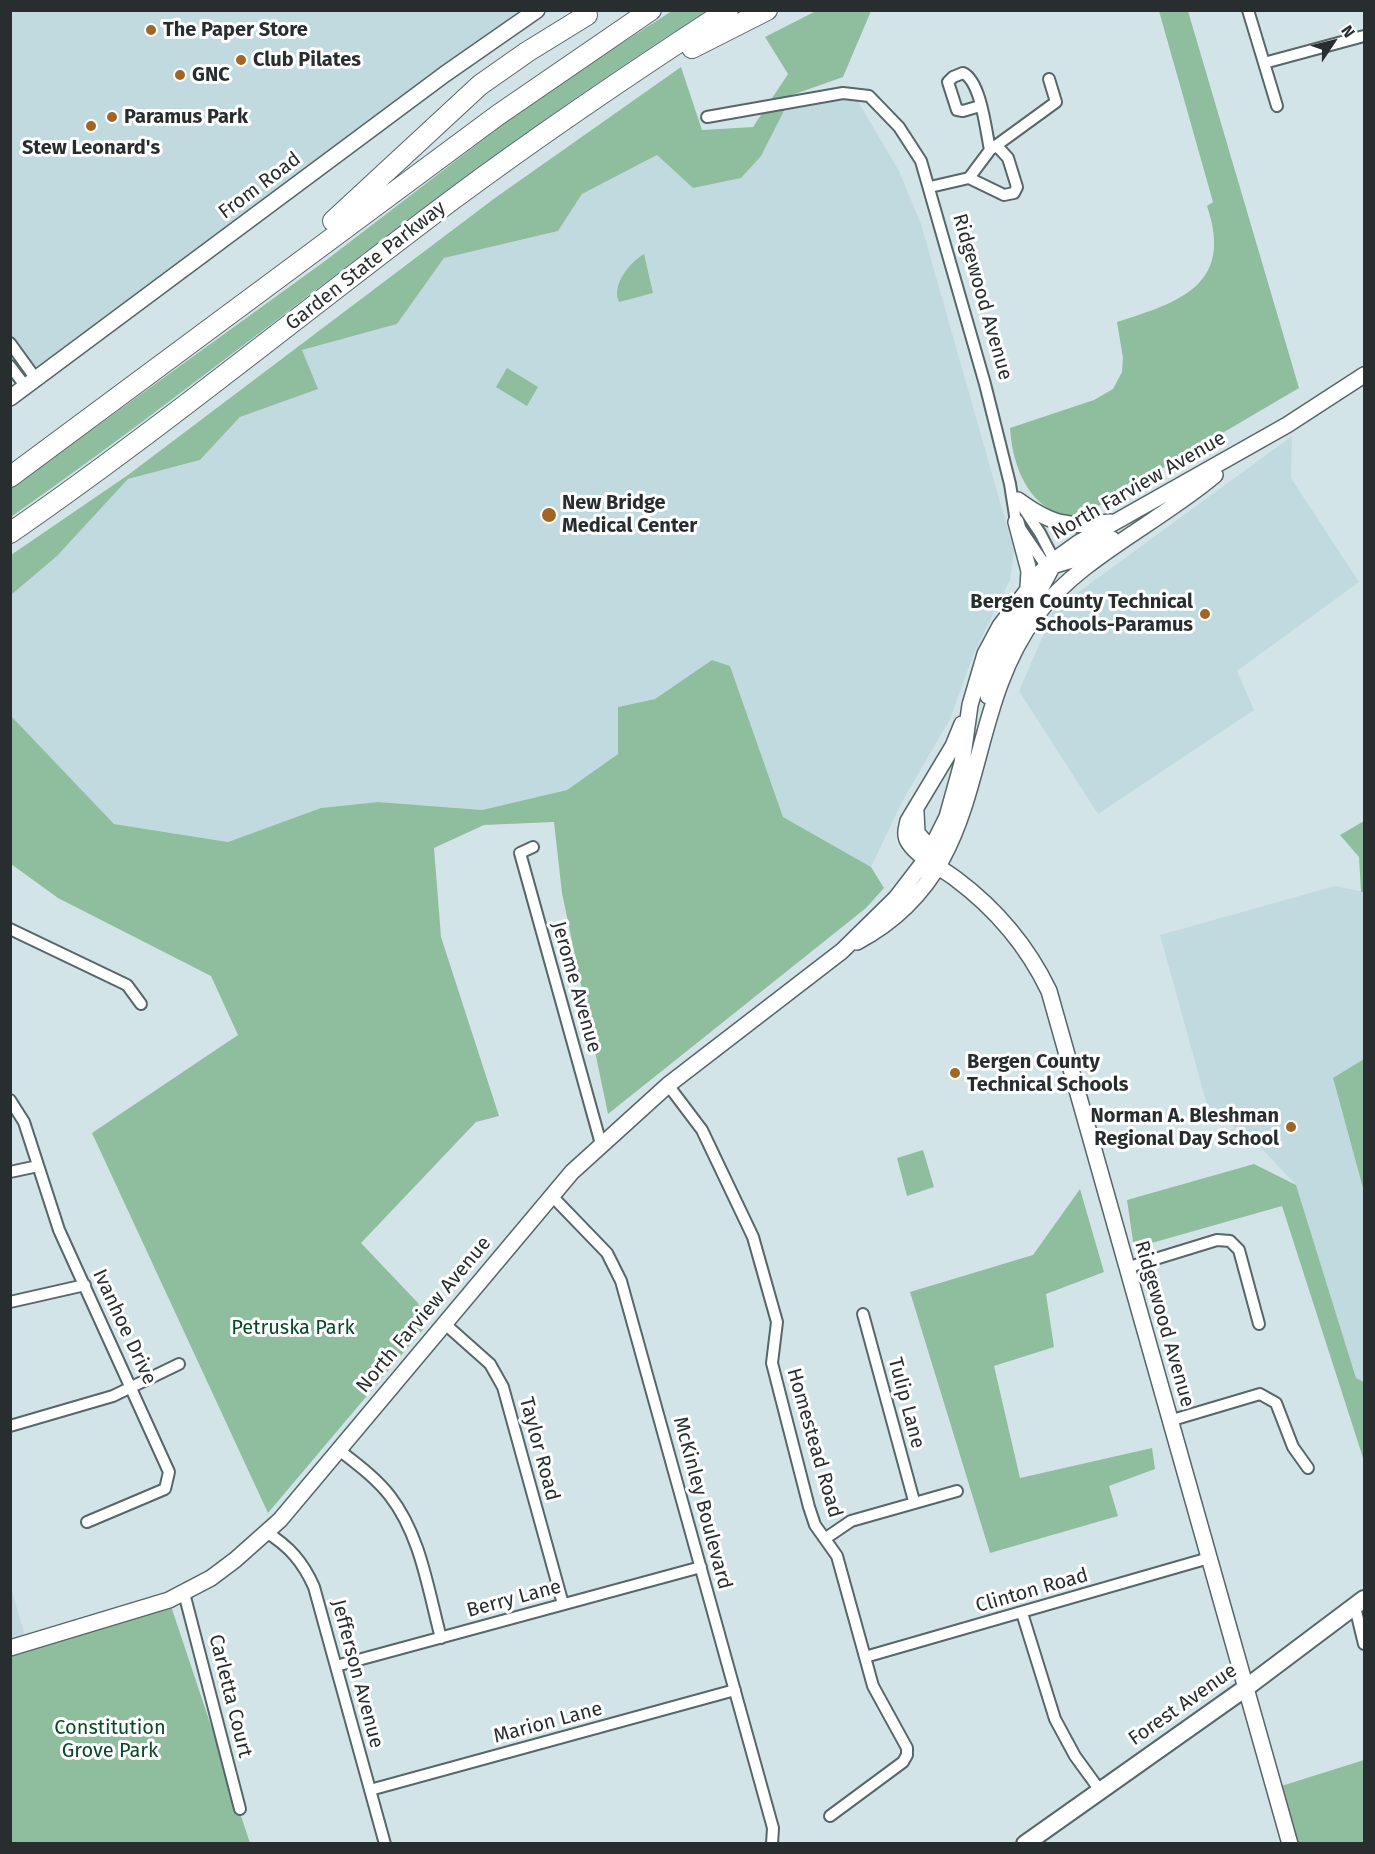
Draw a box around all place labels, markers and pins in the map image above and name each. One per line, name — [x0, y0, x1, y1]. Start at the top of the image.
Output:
place label: The Paper Store — [163, 18, 308, 42]
marker: The Paper Store — [144, 23, 158, 37]
place label: Club Pilates — [253, 48, 361, 72]
marker: Club Pilates — [234, 53, 248, 67]
place label: GNC — [192, 63, 230, 87]
marker: GNC — [173, 68, 187, 82]
place label: Paramus Park — [124, 105, 248, 129]
marker: Paramus Park — [105, 110, 119, 124]
marker: Stew Leonard's — [84, 119, 98, 133]
place label: Stew Leonard's — [22, 136, 160, 160]
place label: New Bridge Medical Center — [562, 491, 697, 538]
marker: New Bridge Medical Center — [540, 506, 558, 524]
place label: Bergen County Technical Schools-Paramus — [970, 590, 1193, 637]
marker: Bergen County Technical Schools-Paramus — [1198, 607, 1212, 621]
place label: Bergen County Technical Schools — [967, 1050, 1128, 1097]
marker: Bergen County Technical Schools — [948, 1066, 962, 1080]
place label: Norman A. Bleshman Regional Day School — [1091, 1104, 1279, 1151]
marker: Norman A. Bleshman Regional Day School — [1284, 1120, 1298, 1134]

